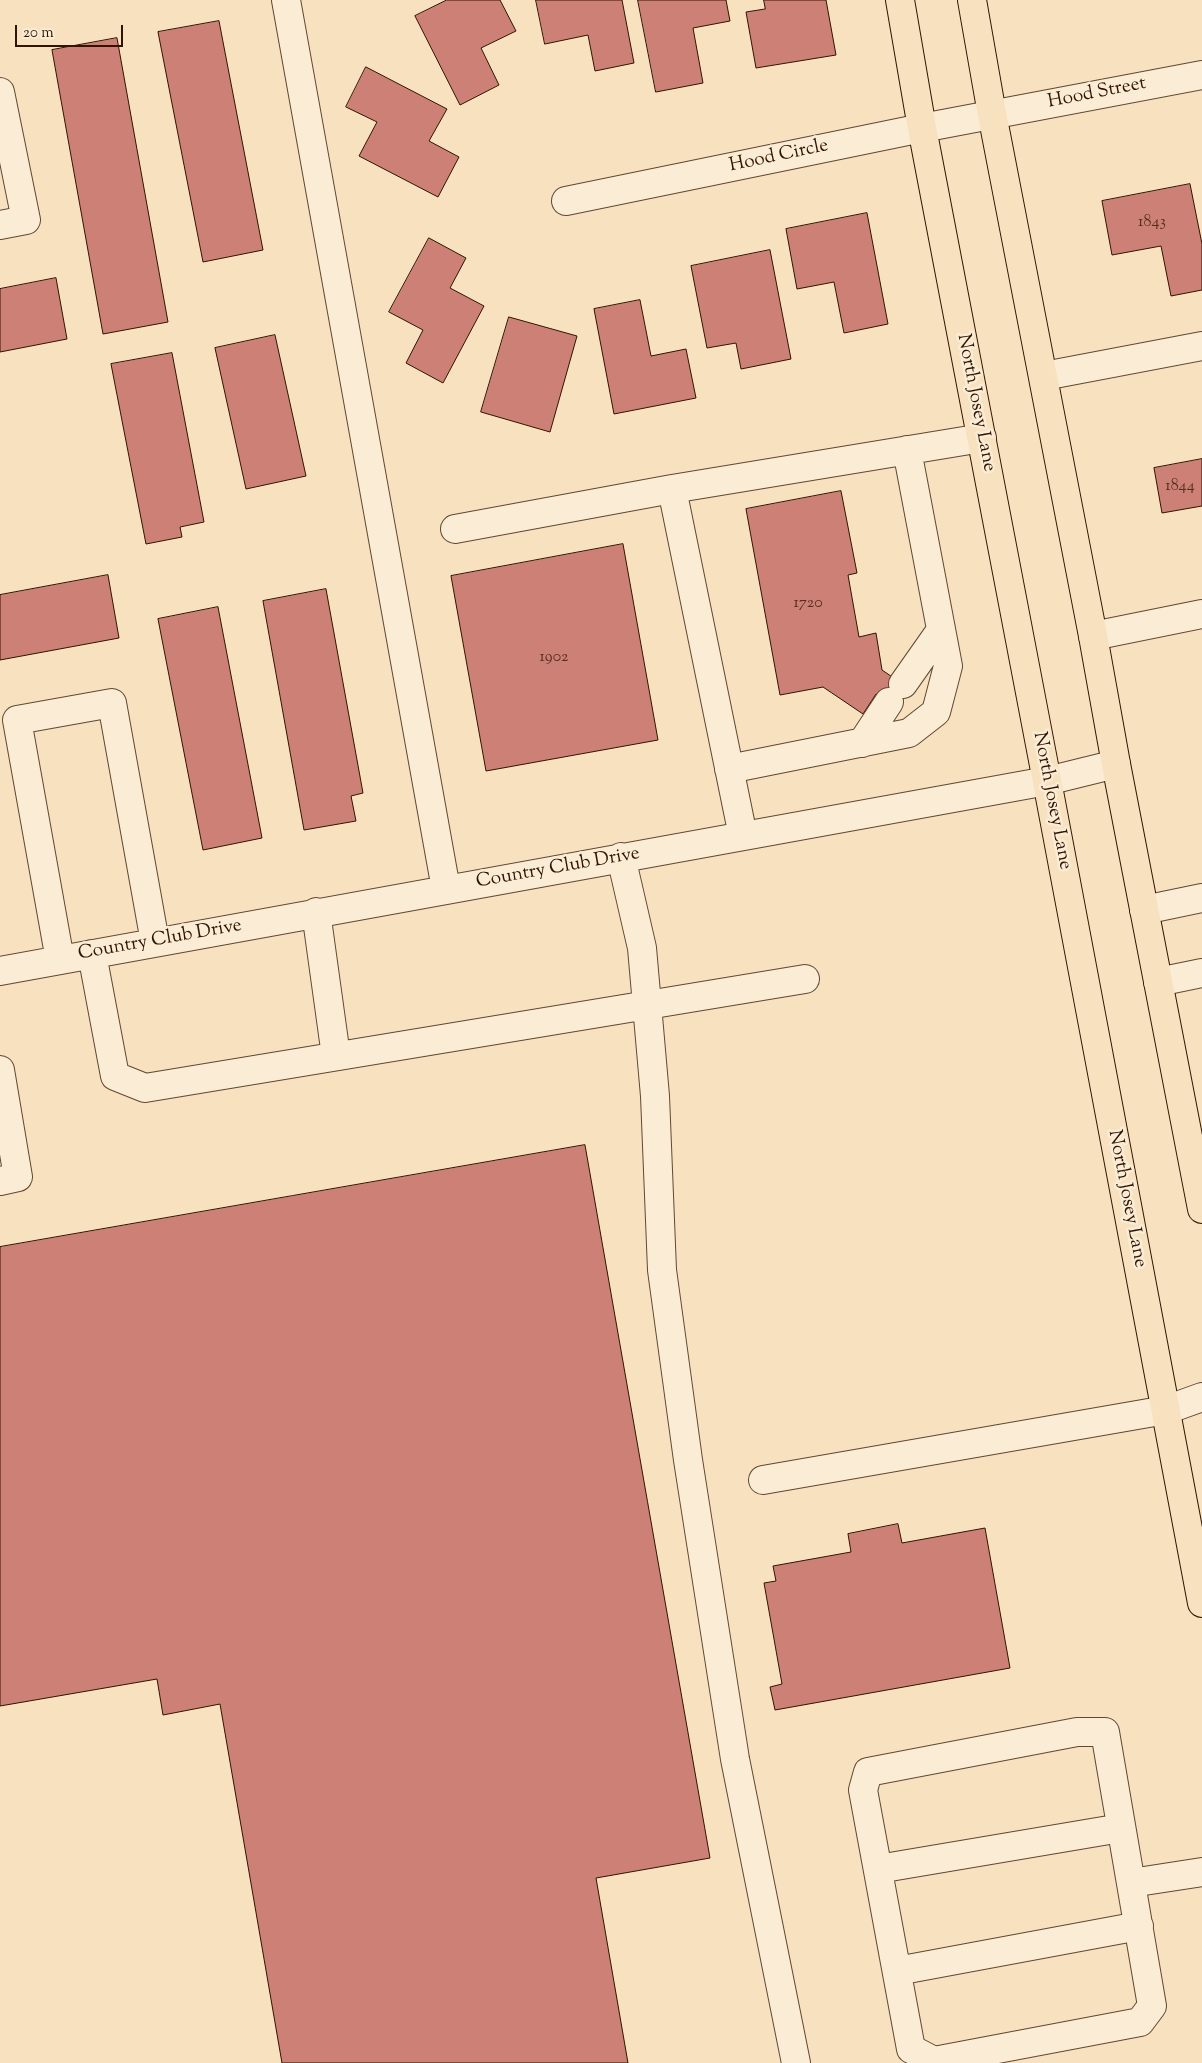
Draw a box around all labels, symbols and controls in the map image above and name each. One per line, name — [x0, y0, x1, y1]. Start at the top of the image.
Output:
scale bar — [18, 15, 125, 47]
text: 20 m — [23, 23, 54, 44]
street label: Hood Street — [1046, 73, 1148, 115]
street label: Hood Circle — [727, 135, 831, 179]
house number: 1843 — [1138, 213, 1166, 233]
street label: North Josey Lane — [950, 332, 1000, 474]
house number: 1844 — [1165, 477, 1195, 497]
house number: 1720 — [793, 594, 823, 614]
house number: 1902 — [540, 648, 568, 668]
street label: North Josey Lane — [1026, 730, 1076, 872]
street label: Country Club Drive — [474, 843, 642, 895]
street label: Country Club Drive — [76, 915, 244, 967]
street label: North Josey Lane — [1101, 1128, 1151, 1270]

